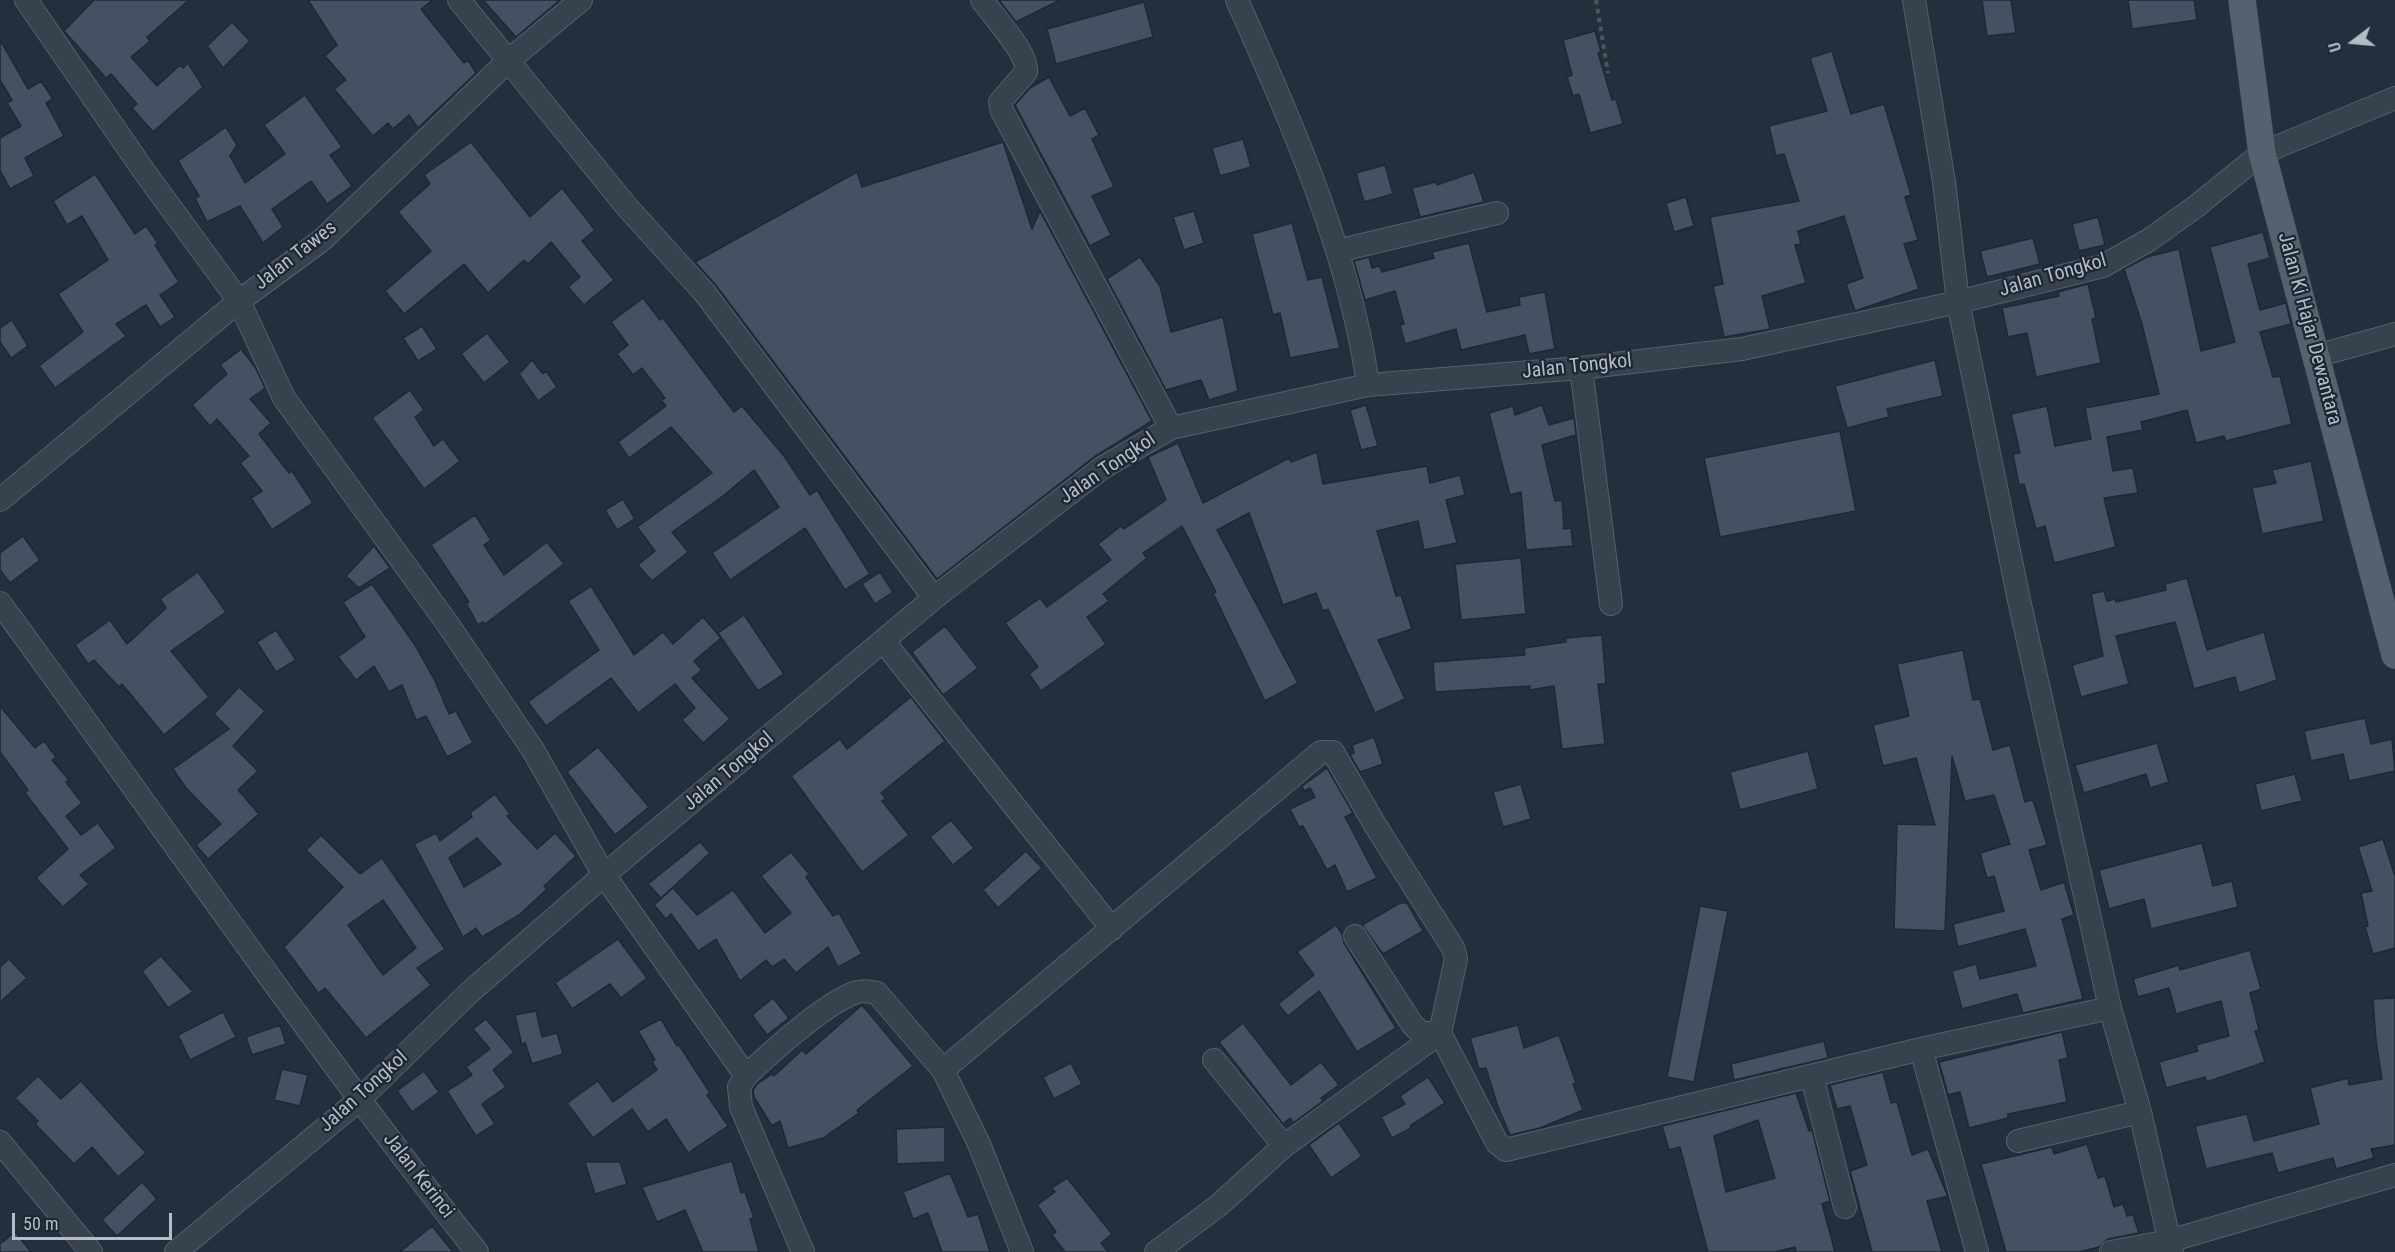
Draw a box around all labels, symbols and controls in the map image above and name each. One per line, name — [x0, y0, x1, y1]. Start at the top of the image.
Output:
north arrow — [2323, 12, 2383, 72]
text: U — [2325, 40, 2346, 54]
street label: Jalan Tawes — [250, 216, 342, 296]
street label: Jalan Ki Hajar Dewantara — [2272, 230, 2346, 428]
street label: Jalan Tongkol — [1997, 249, 2109, 303]
street label: Jalan Tongkol — [1521, 349, 1633, 385]
street label: Jalan Tongkol — [1056, 428, 1160, 510]
street label: Jalan Tongkol — [679, 727, 779, 817]
street label: Jalan Tongkol — [315, 1046, 413, 1138]
street label: Jalan Kerinci — [377, 1128, 459, 1224]
scale bar — [15, 1201, 176, 1239]
text: 50 m — [23, 1213, 58, 1234]

